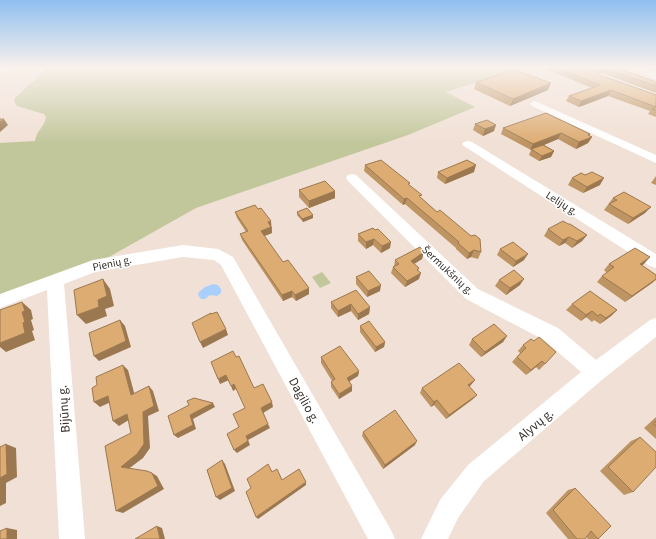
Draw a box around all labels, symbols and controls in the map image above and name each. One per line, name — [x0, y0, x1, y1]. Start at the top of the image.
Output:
street label: Lelijų g. — [543, 188, 581, 219]
street label: Šermukšnių g. — [419, 243, 477, 298]
street label: Pienių g. — [91, 252, 133, 275]
street label: Dagilio g. — [284, 374, 324, 427]
street label: Bijūnų g. — [53, 385, 75, 433]
street label: Alyvų g. — [514, 404, 558, 445]

